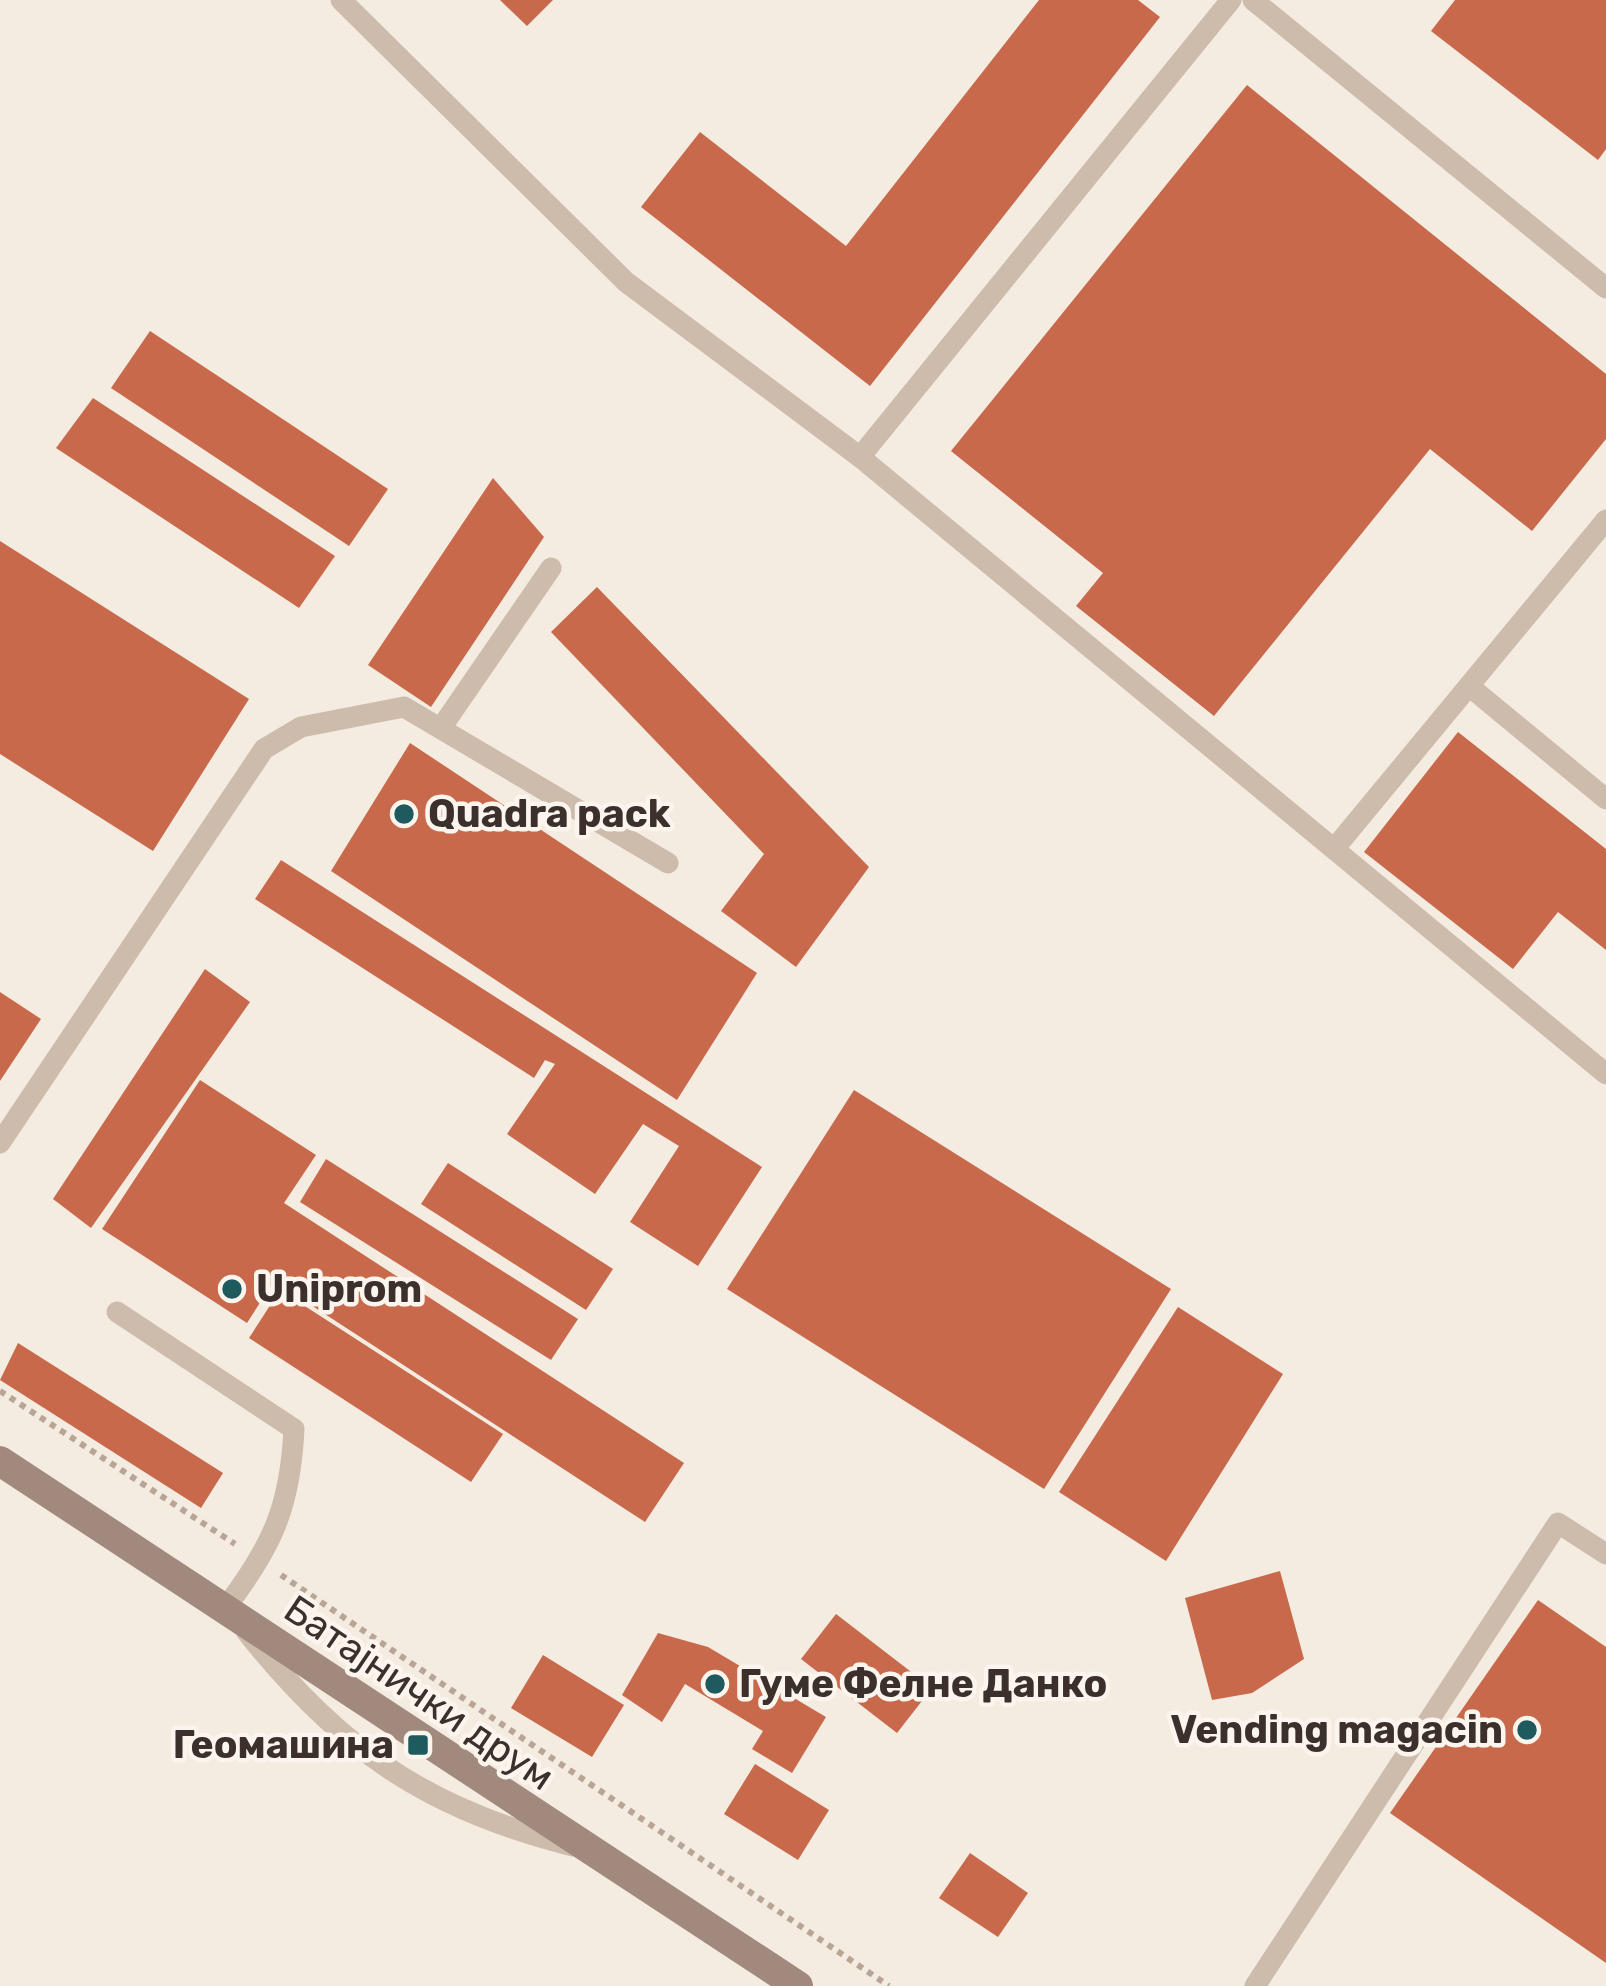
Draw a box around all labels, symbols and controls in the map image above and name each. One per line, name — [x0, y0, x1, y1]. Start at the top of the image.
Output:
place label: Quadra pack — [428, 791, 671, 837]
marker: Quadra pack — [391, 801, 417, 827]
place label: Uniprom — [256, 1266, 422, 1312]
marker: Uniprom — [219, 1276, 245, 1302]
street label: Батајнички друм — [276, 1586, 562, 1800]
place label: Гуме Фелне Данко — [739, 1661, 1107, 1707]
marker: Гуме Фелне Данко — [702, 1671, 728, 1697]
place label: Vending magacin — [1170, 1707, 1503, 1753]
marker: Vending magacin — [1514, 1717, 1540, 1743]
place label: Геомашина — [173, 1722, 394, 1768]
marker: Геомашина — [405, 1732, 431, 1758]

